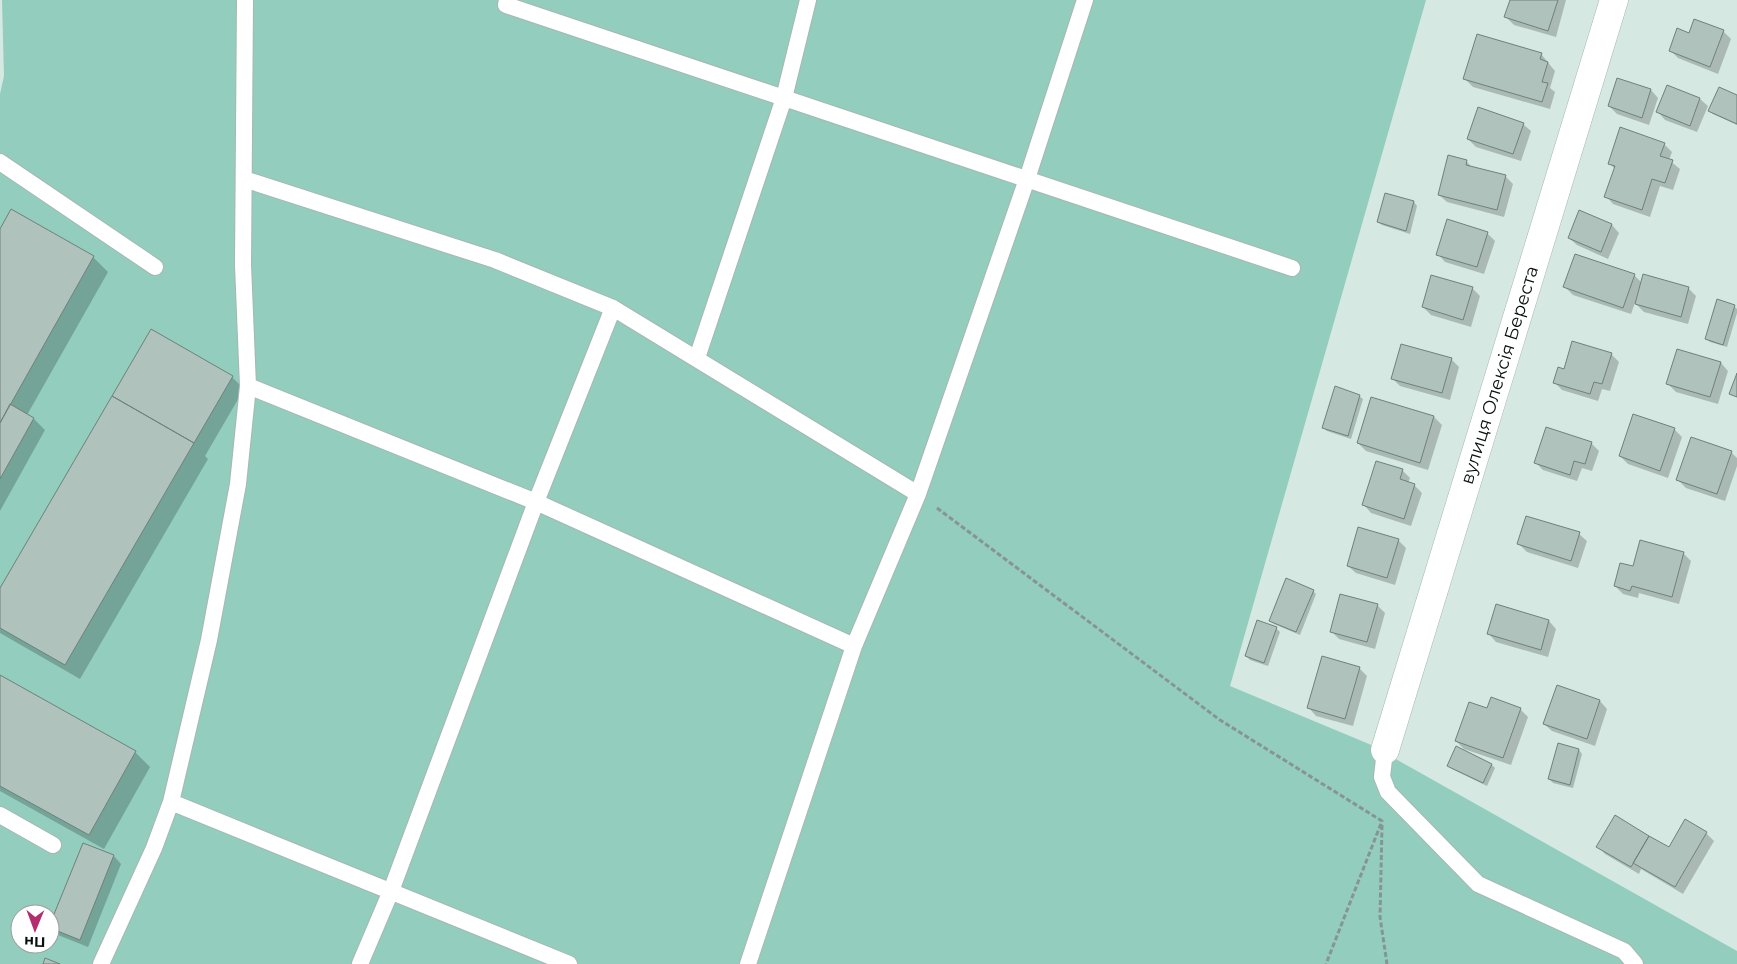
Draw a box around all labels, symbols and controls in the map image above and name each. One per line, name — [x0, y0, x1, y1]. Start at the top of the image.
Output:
street label: вулиця Олексія Береста — [1456, 263, 1543, 487]
north arrow — [10, 904, 60, 954]
text: Пн — [24, 933, 45, 951]

